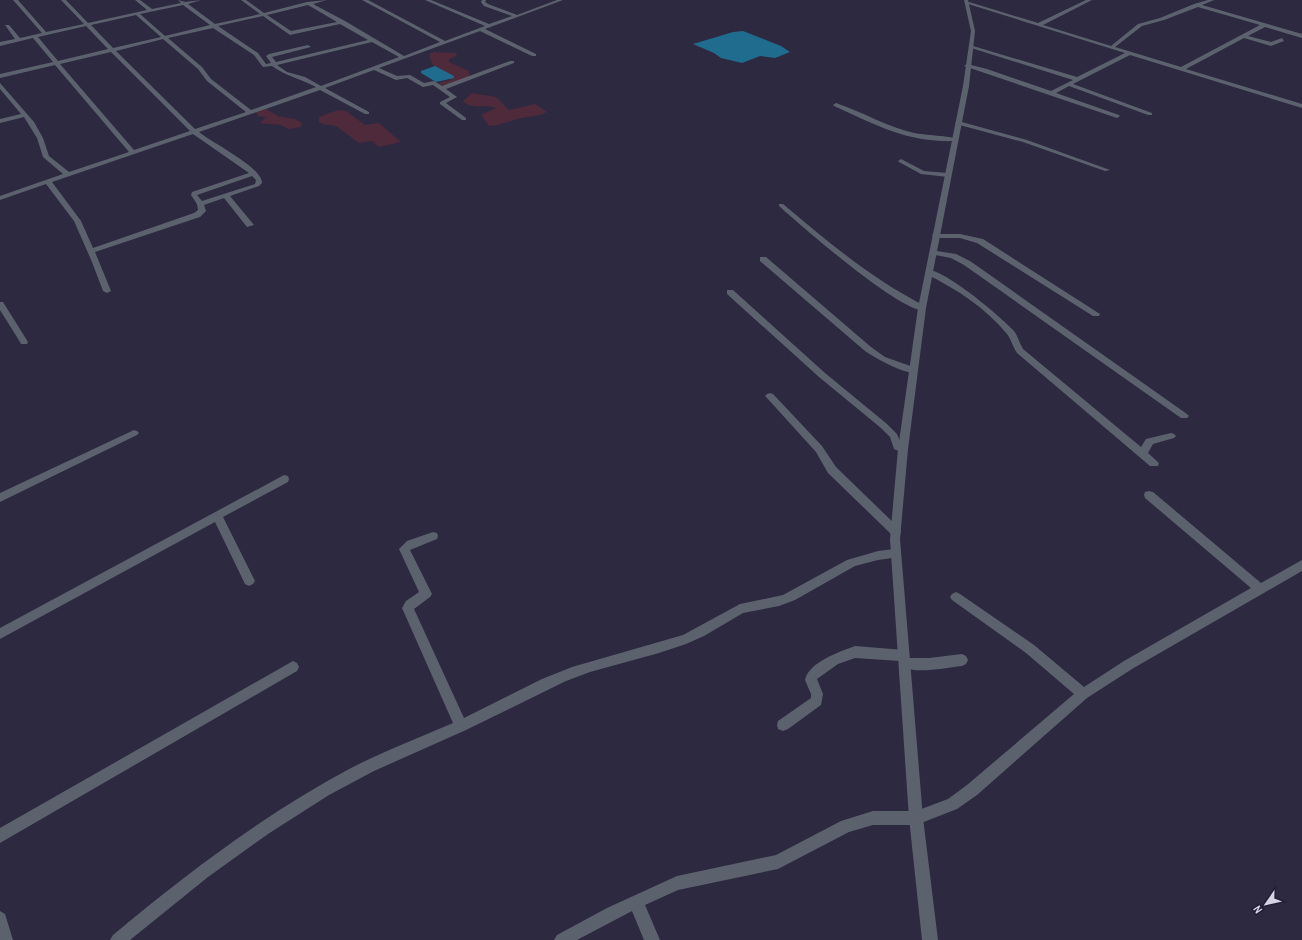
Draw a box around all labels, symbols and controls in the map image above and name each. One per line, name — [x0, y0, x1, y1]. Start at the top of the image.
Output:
north arrow — [1246, 884, 1286, 924]
text: N — [1250, 903, 1265, 916]

